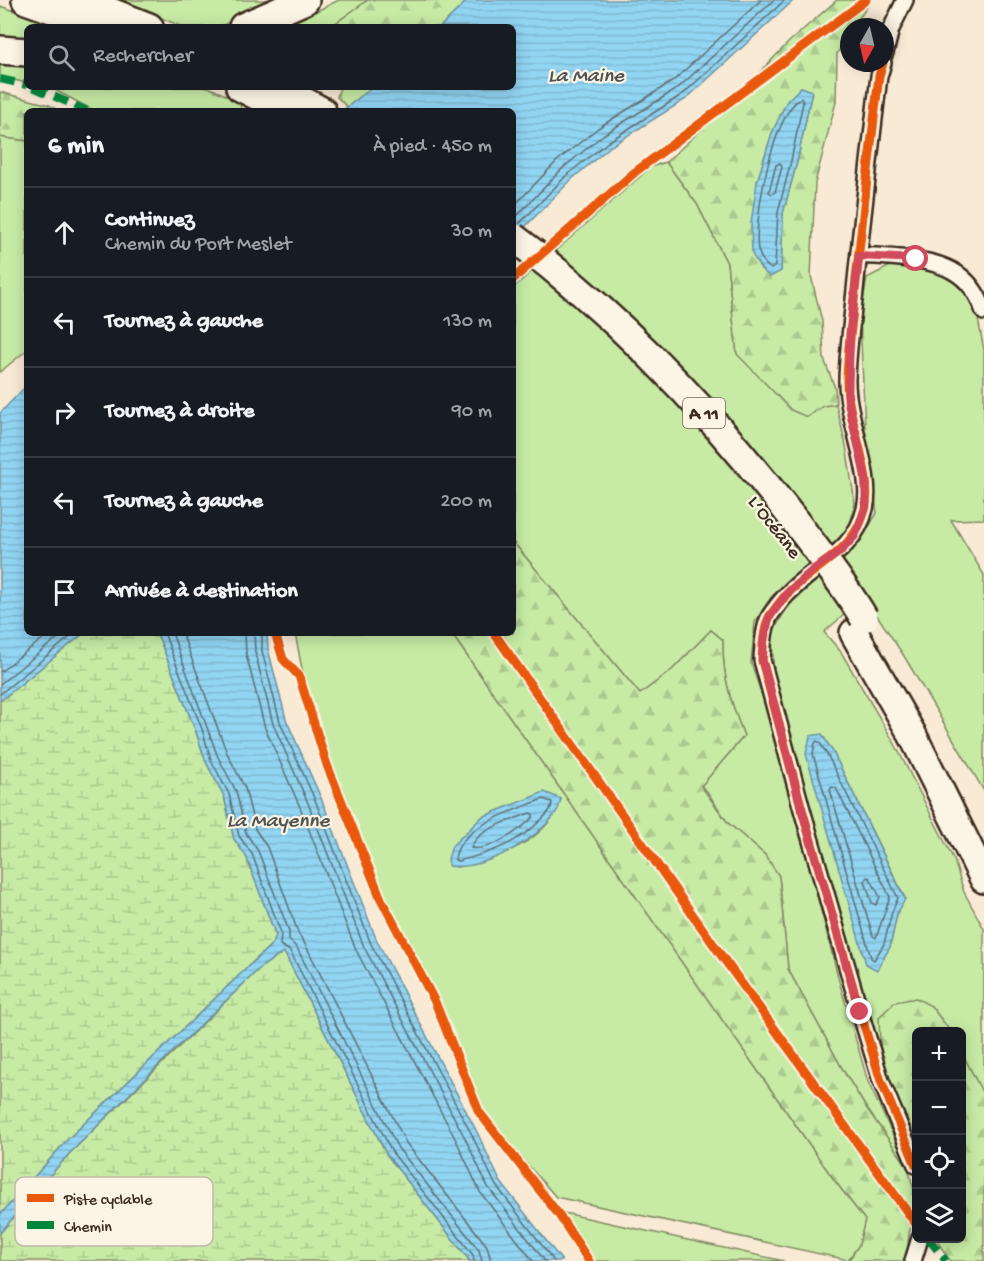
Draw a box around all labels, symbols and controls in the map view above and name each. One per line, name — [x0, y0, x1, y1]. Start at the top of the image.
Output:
north arrow — [840, 18, 894, 72]
search box — [24, 24, 516, 90]
icon: search — [45, 41, 78, 74]
text: Rechercher — [93, 44, 193, 70]
water label: La Maine — [548, 65, 625, 90]
text: 6 min — [48, 132, 104, 163]
text: À pied · 450 m — [373, 136, 492, 159]
text: Continuez — [105, 208, 194, 234]
icon: ahead — [48, 216, 81, 249]
text: 30 m — [451, 221, 492, 244]
text: Chemin du Port Meslet — [105, 234, 291, 257]
route start — [902, 245, 928, 271]
icon: left — [48, 306, 81, 339]
text: Tournez à gauche — [105, 309, 263, 335]
text: 130 m — [443, 311, 492, 334]
icon: right — [48, 396, 81, 429]
road number: A 11 — [683, 398, 725, 428]
text: Tournez à droite — [105, 399, 254, 425]
text: 90 m — [452, 401, 492, 424]
icon: left — [48, 486, 81, 519]
text: Tournez à gauche — [105, 489, 263, 515]
text: 200 m — [441, 491, 492, 514]
street label: L’Océane — [741, 492, 805, 565]
icon: arrive — [48, 576, 81, 609]
text: Arrivée à destination — [105, 579, 298, 605]
water label: La Mayenne — [227, 810, 330, 835]
route end — [846, 998, 872, 1024]
map controls — [912, 1027, 966, 1243]
button: + — [912, 1027, 966, 1081]
button: − — [912, 1081, 966, 1135]
button: locate — [912, 1135, 966, 1189]
legend — [15, 1177, 213, 1246]
button: layers — [912, 1189, 966, 1243]
text: Piste cyclable — [63, 1192, 153, 1211]
text: Chemin — [64, 1219, 112, 1238]

